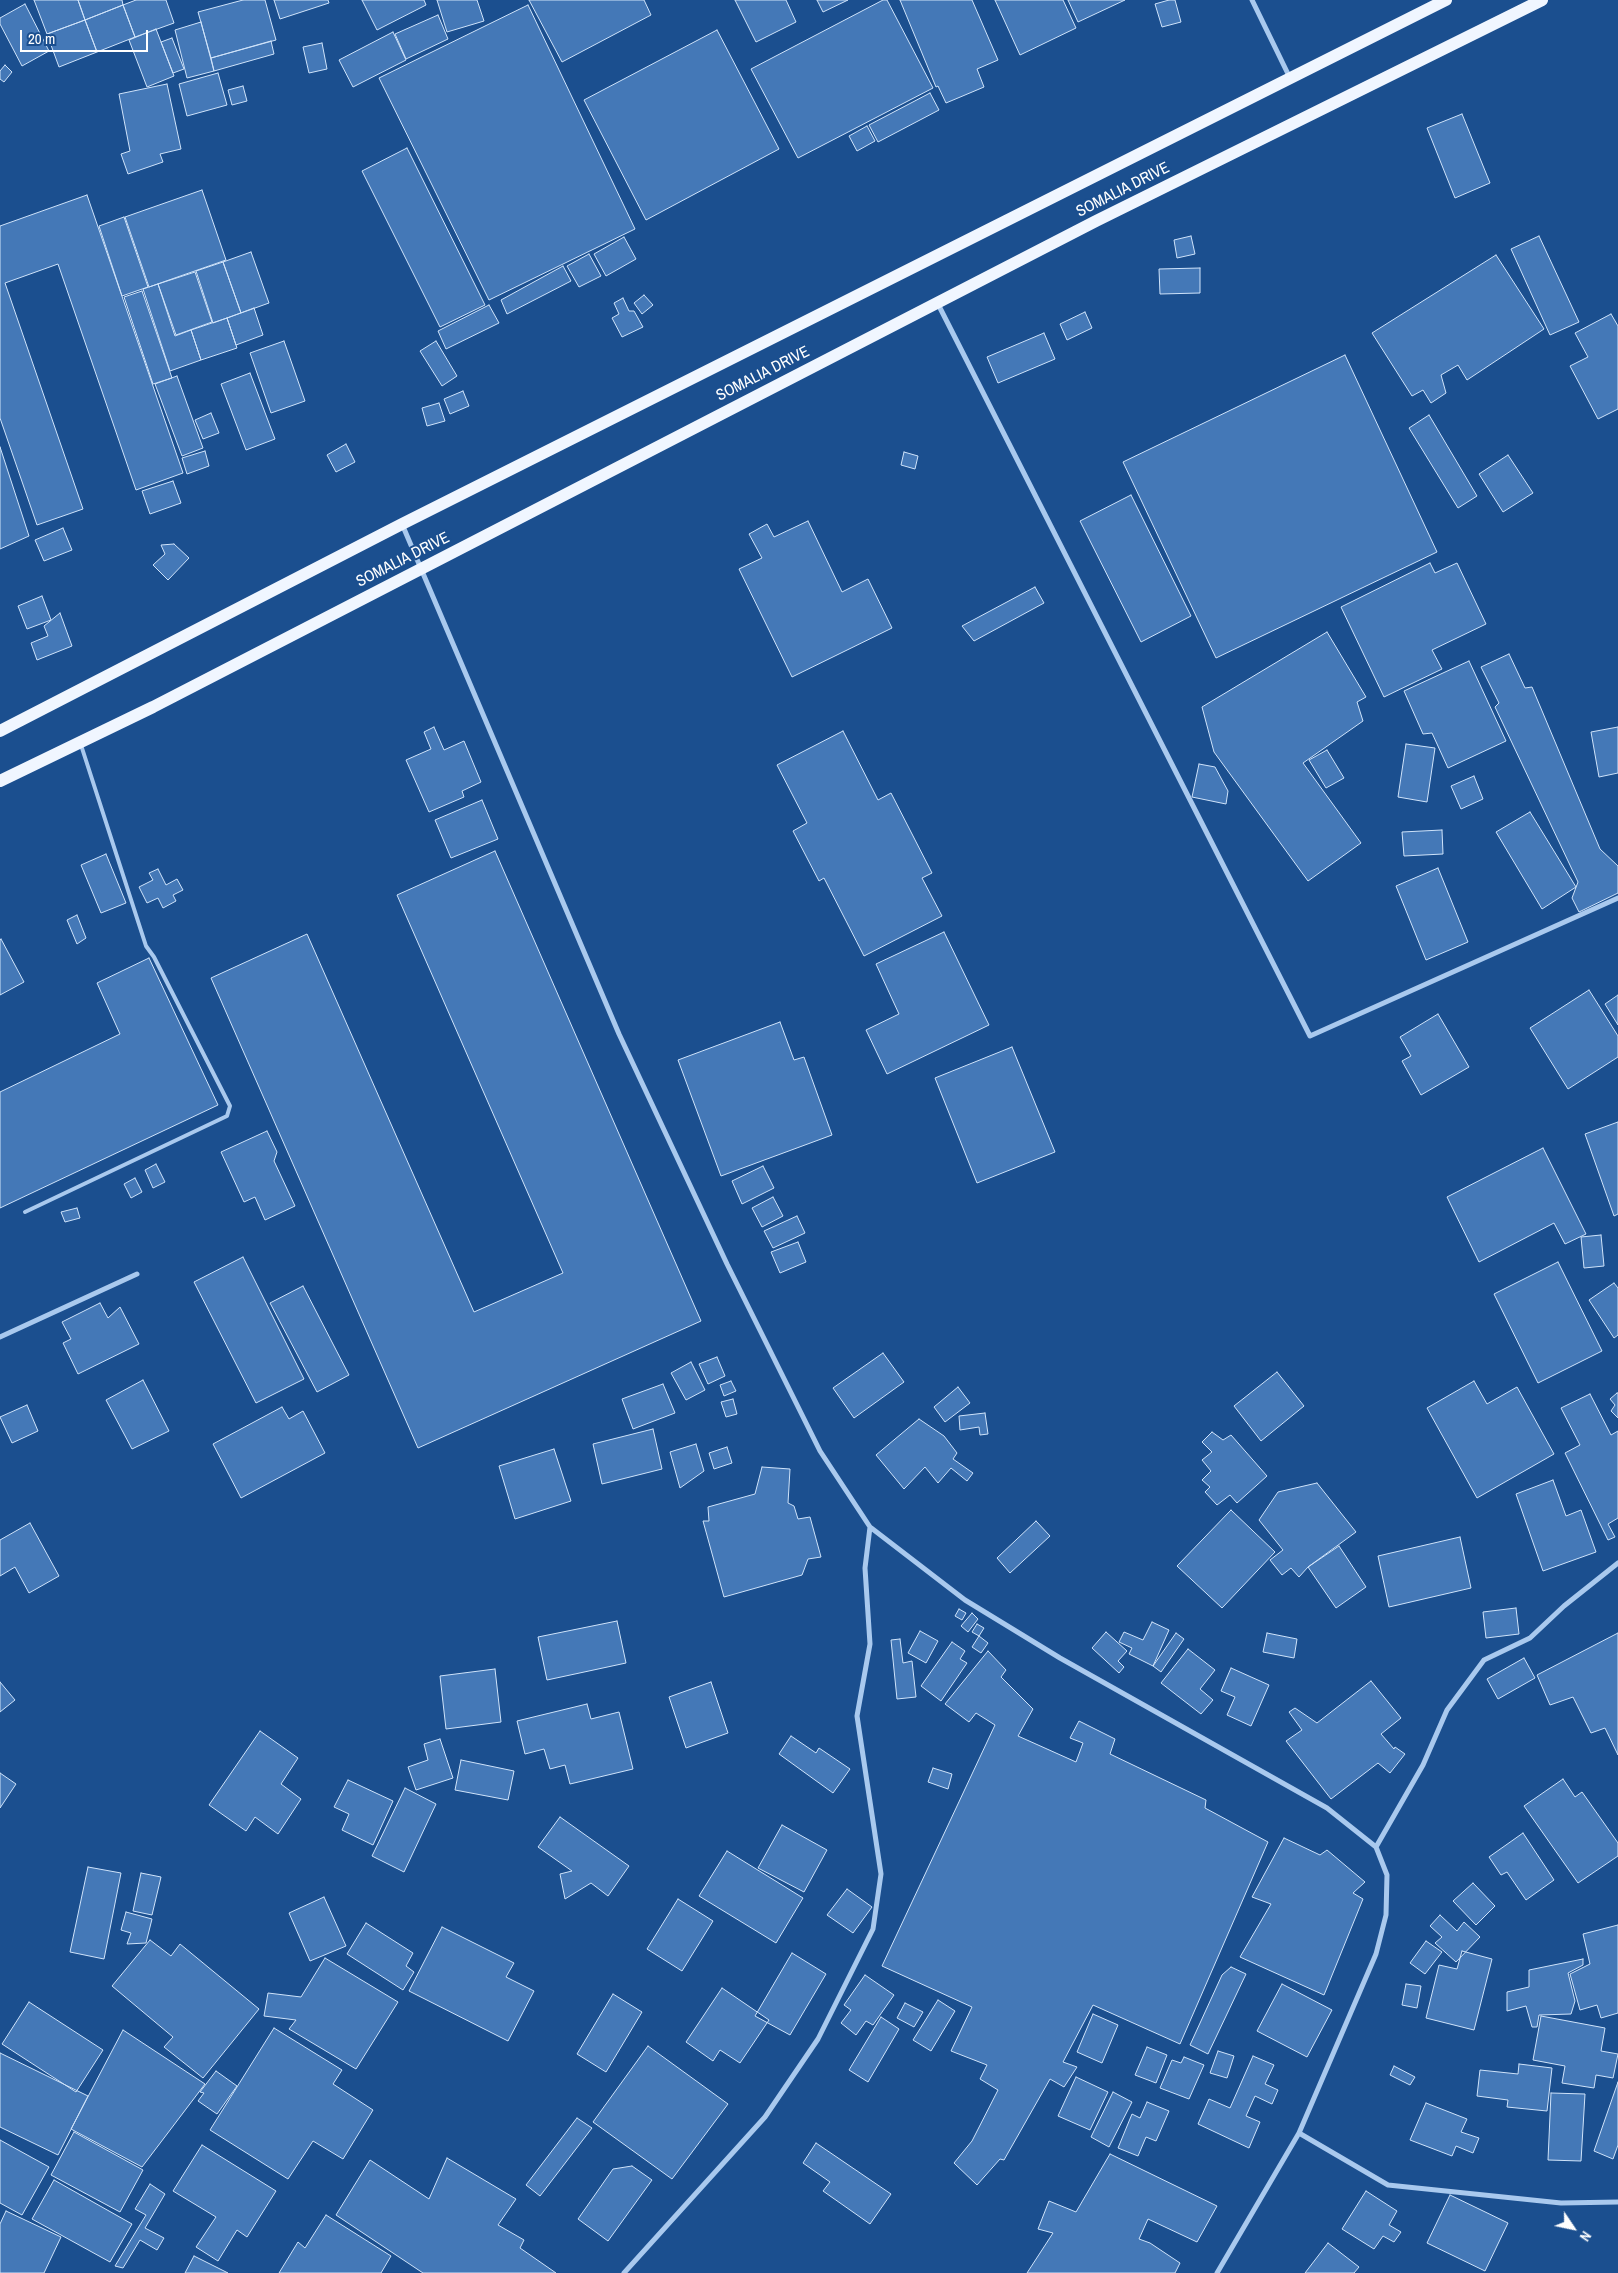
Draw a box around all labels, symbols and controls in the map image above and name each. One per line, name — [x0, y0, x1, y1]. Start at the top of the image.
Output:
scale bar — [22, 20, 150, 52]
text: 20 m — [28, 28, 55, 49]
street label: SOMALIA DRIVE — [1073, 158, 1173, 222]
street label: SOMALIA DRIVE — [713, 342, 813, 406]
street label: SOMALIA DRIVE — [353, 528, 453, 592]
north arrow — [1548, 2203, 1598, 2253]
text: N — [1576, 2228, 1595, 2245]

